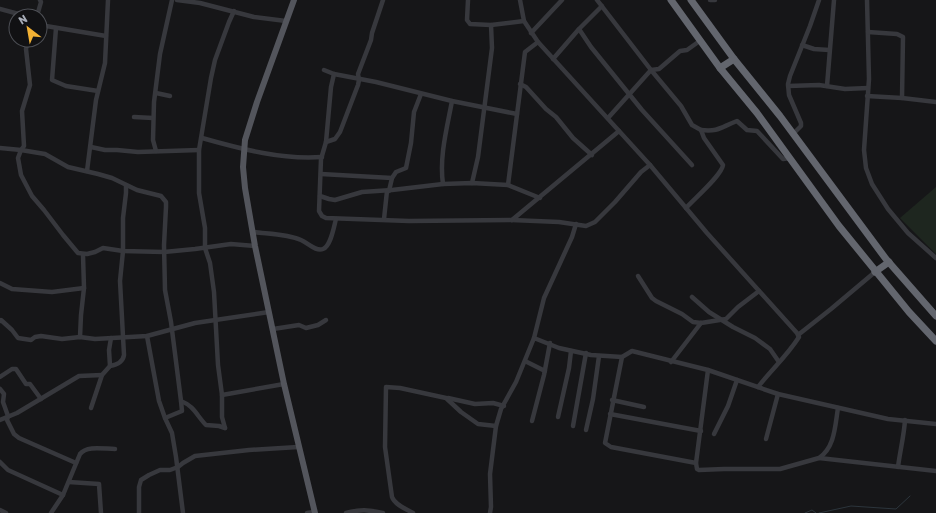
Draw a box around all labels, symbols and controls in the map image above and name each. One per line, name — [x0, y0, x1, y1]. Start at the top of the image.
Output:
north arrow — [8, 8, 48, 48]
text: N — [16, 12, 30, 27]

